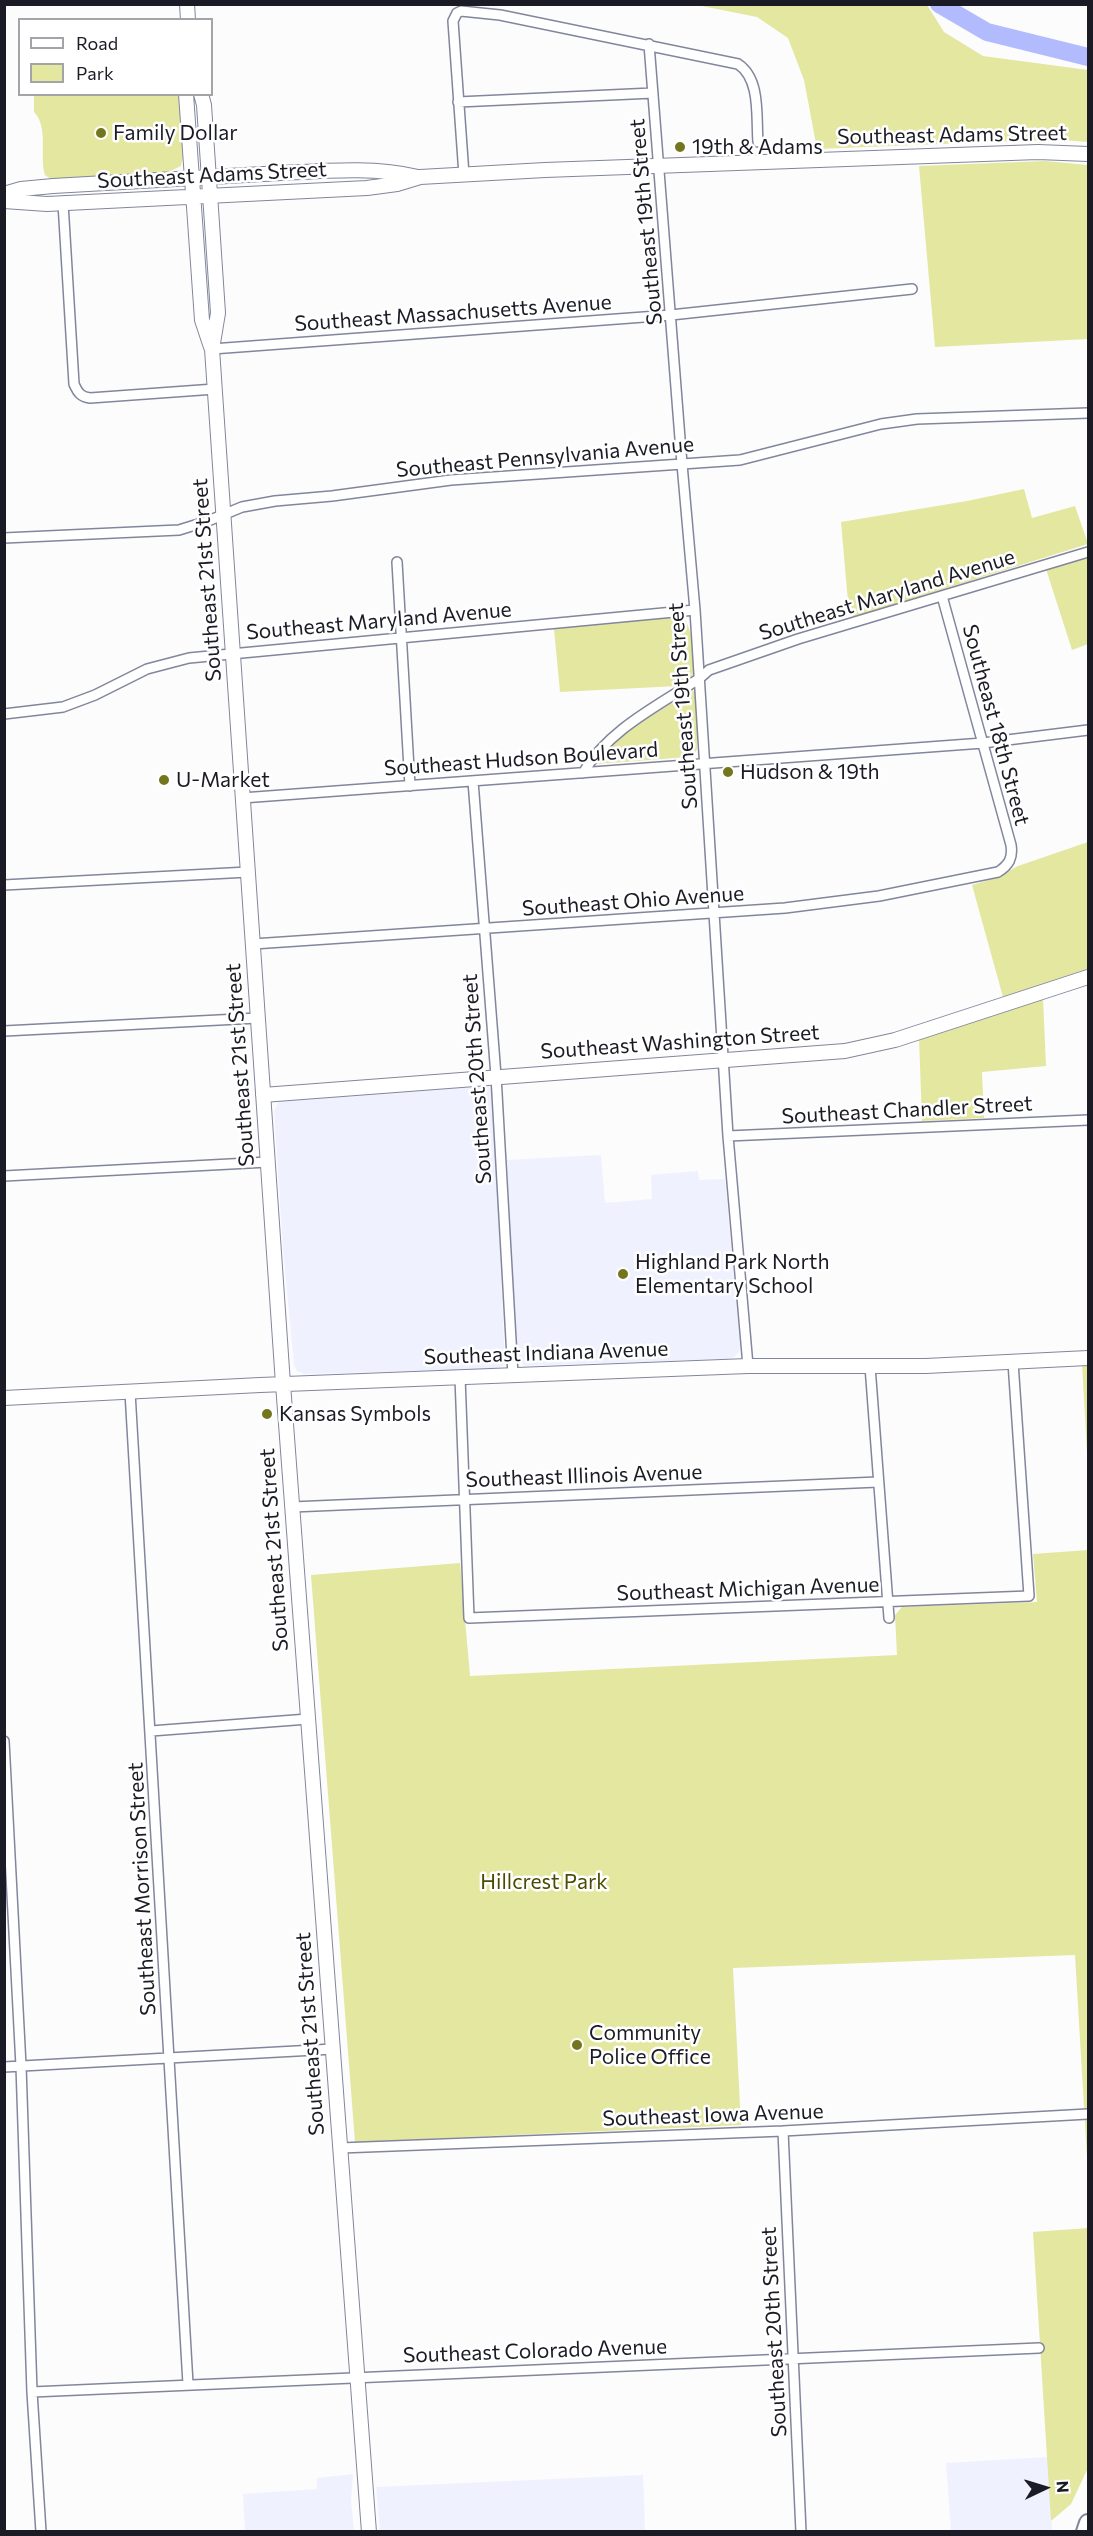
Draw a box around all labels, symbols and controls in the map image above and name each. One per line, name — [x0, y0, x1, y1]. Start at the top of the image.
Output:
legend — [18, 18, 213, 96]
text: Road — [76, 32, 118, 54]
text: Park — [76, 62, 114, 84]
street label: Southeast 19th Street — [624, 118, 668, 326]
place label: Family Dollar — [113, 120, 238, 146]
street label: Southeast Adams Street — [837, 120, 1067, 150]
marker: Family Dollar — [94, 126, 108, 140]
place label: 19th & Adams — [692, 134, 823, 160]
marker: 19th & Adams — [673, 140, 687, 154]
street label: Southeast Adams Street — [97, 156, 327, 194]
street label: Southeast Massachusetts Avenue — [294, 289, 612, 337]
street label: Southeast Pennsylvania Avenue — [395, 431, 695, 483]
street label: Southeast 21st Street — [187, 478, 227, 682]
street label: Southeast Maryland Avenue — [756, 544, 1018, 646]
street label: Southeast Maryland Avenue — [245, 597, 513, 645]
street label: Southeast 19th Street — [663, 602, 703, 810]
street label: Southeast 18th Street — [957, 622, 1035, 828]
street label: Southeast Hudson Boulevard — [383, 737, 659, 781]
place label: Hudson & 19th — [740, 759, 880, 785]
marker: Hudson & 19th — [721, 765, 735, 779]
place label: U-Market — [176, 767, 270, 793]
marker: U-Market — [157, 773, 171, 787]
street label: Southeast Ohio Avenue — [521, 881, 745, 921]
street label: Southeast 21st Street — [220, 963, 260, 1167]
street label: Southeast 20th Street — [457, 973, 497, 1185]
street label: Southeast Washington Street — [540, 1020, 820, 1064]
street label: Southeast Chandler Street — [781, 1091, 1033, 1129]
place label: Highland Park North Elementary School — [635, 1249, 829, 1299]
marker: Highland Park North Elementary School — [616, 1267, 630, 1281]
street label: Southeast Indiana Avenue — [423, 1336, 669, 1370]
place label: Kansas Symbols — [279, 1401, 431, 1427]
marker: Kansas Symbols — [260, 1407, 274, 1421]
street label: Southeast 21st Street — [254, 1448, 294, 1652]
street label: Southeast Illinois Avenue — [465, 1459, 703, 1493]
street label: Southeast Michigan Avenue — [616, 1572, 880, 1606]
street label: Southeast Morrison Street — [123, 1762, 161, 2016]
park label: Hillcrest Park — [480, 1869, 608, 1895]
street label: Southeast 21st Street — [290, 1932, 330, 2136]
place label: Community Police Office — [589, 2020, 711, 2070]
marker: Community Police Office — [570, 2038, 584, 2052]
street label: Southeast Iowa Avenue — [602, 2099, 824, 2131]
street label: Southeast 20th Street — [756, 2226, 792, 2438]
street label: Southeast Colorado Avenue — [403, 2334, 667, 2368]
north arrow — [1015, 2458, 1075, 2518]
text: N — [1054, 2480, 1073, 2493]

